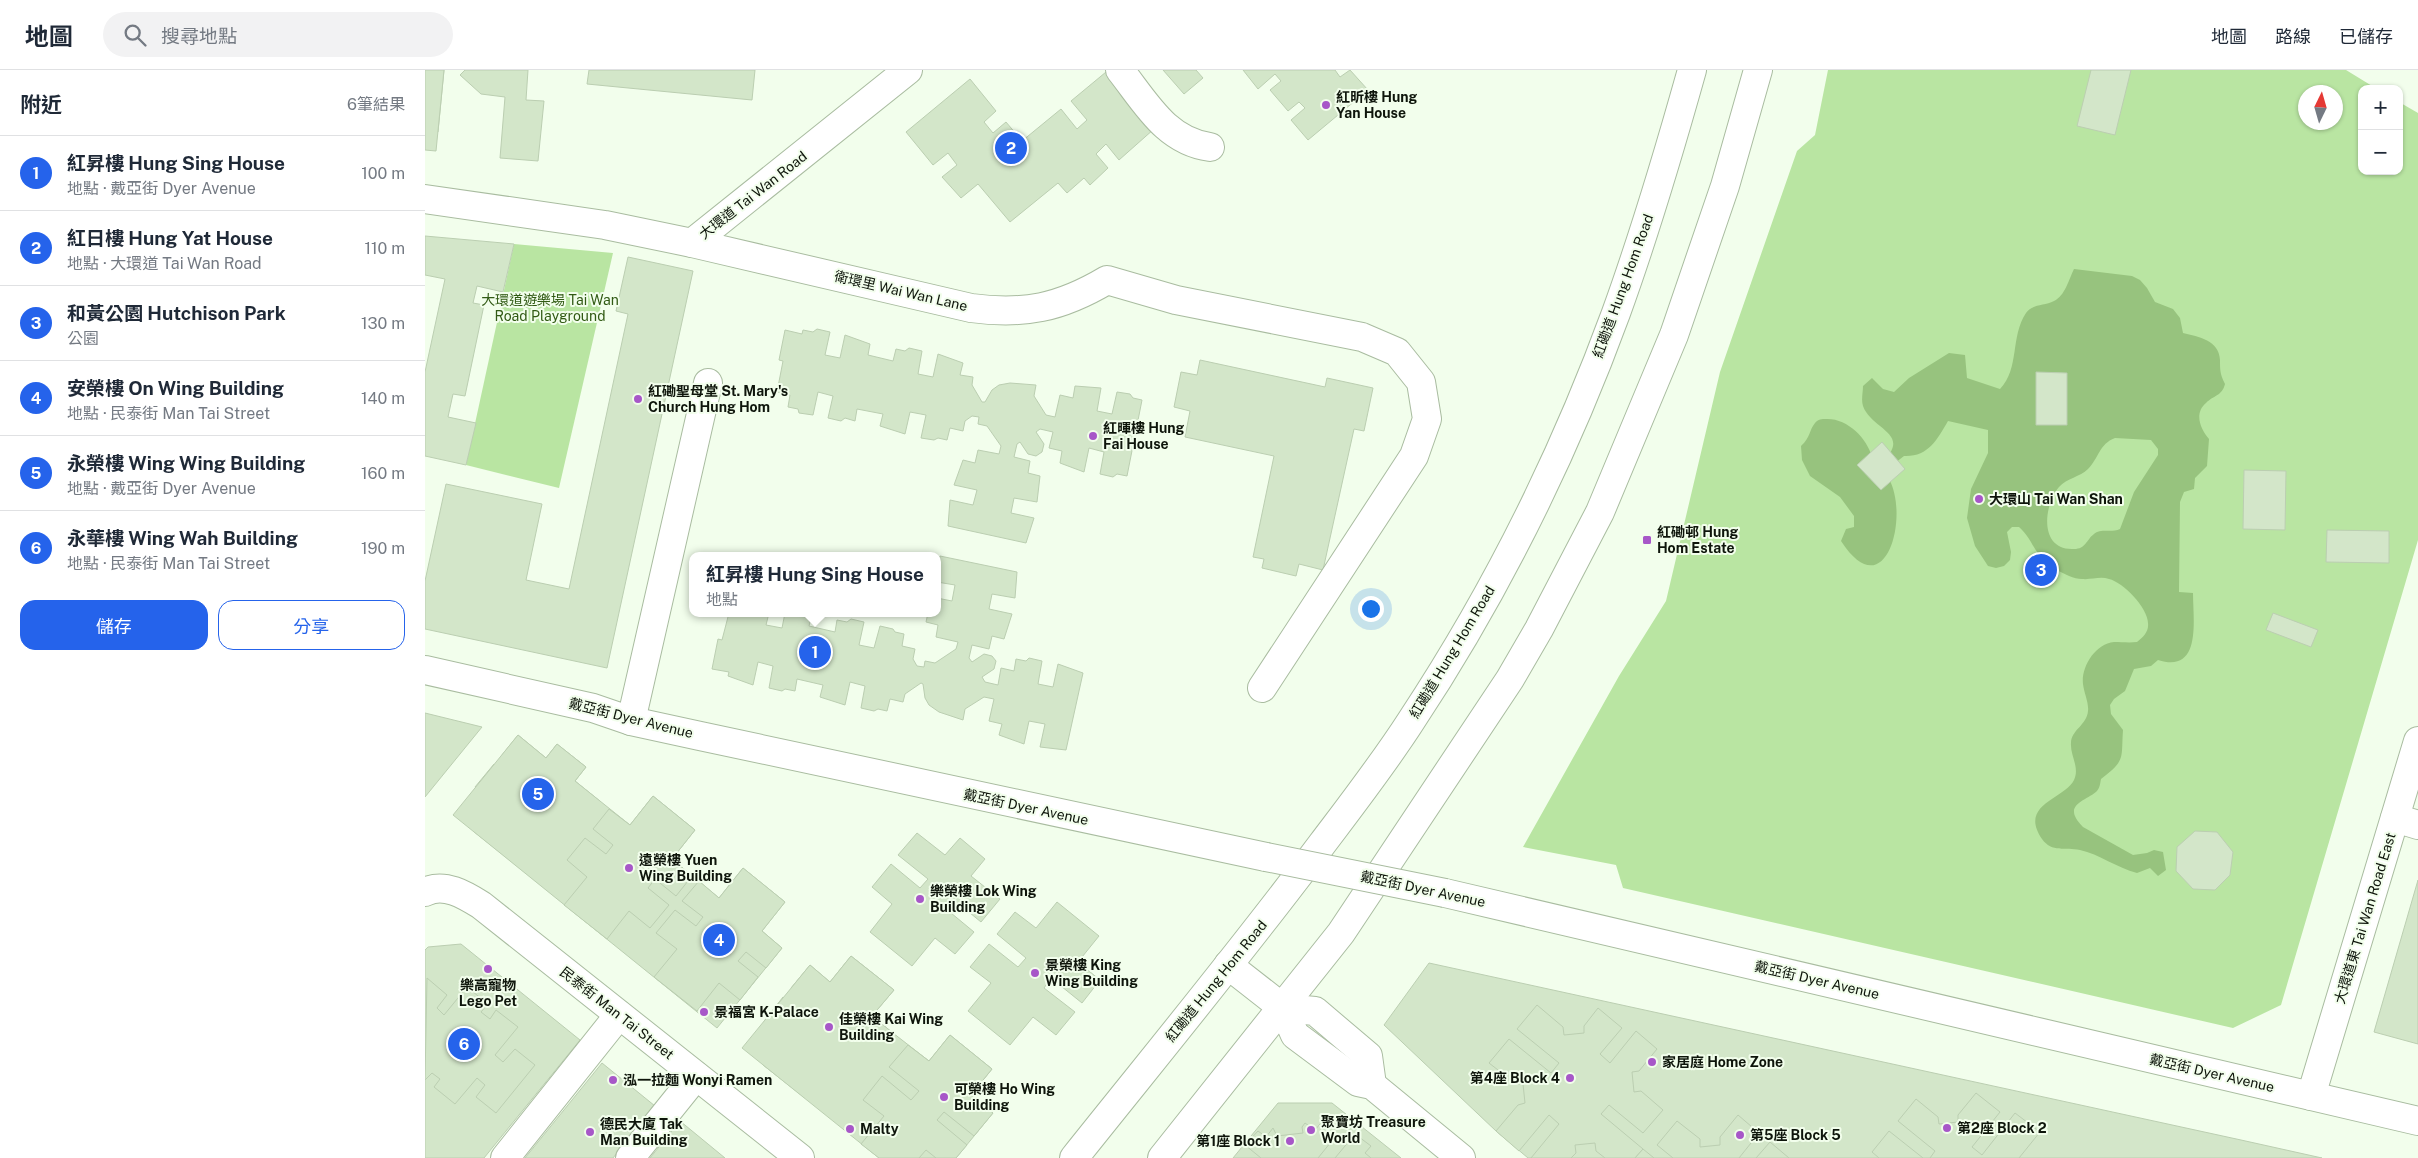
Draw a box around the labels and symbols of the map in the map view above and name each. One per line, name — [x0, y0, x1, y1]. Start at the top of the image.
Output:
north arrow — [2298, 85, 2343, 130]
place label: 紅昕樓 Hung Yan House — [1336, 89, 1418, 121]
marker: 紅昕樓 Hung Yan House — [1320, 99, 1332, 111]
pin: 2 — [995, 129, 1027, 167]
street label: 大環道 Tai Wan Road — [696, 148, 810, 242]
street label: 紅磡道 Hung Hom Road — [1590, 212, 1656, 360]
street label: 衛環里 Wai Wan Lane — [833, 268, 969, 314]
park label: 大環道遊樂場 Tai Wan Road Playground — [481, 292, 619, 324]
place label: 紅磡聖母堂 St. Mary's Church Hung Hom — [648, 383, 788, 415]
marker: 紅磡聖母堂 St. Mary's Church Hung Hom — [632, 393, 644, 405]
place label: 紅暉樓 Hung Fai House — [1103, 420, 1185, 452]
marker: 紅暉樓 Hung Fai House — [1087, 430, 1099, 442]
place label: 大環山 Tai Wan Shan — [1989, 491, 2123, 507]
marker: 大環山 Tai Wan Shan — [1973, 493, 1985, 505]
place label: 紅磡邨 Hung Hom Estate — [1657, 524, 1739, 556]
marker: 紅磡邨 Hung Hom Estate — [1641, 534, 1653, 546]
pin: 3 — [2025, 551, 2057, 589]
street label: 紅磡道 Hung Hom Road — [1406, 583, 1498, 721]
your location — [1358, 596, 1384, 622]
pin: 1 — [799, 633, 831, 671]
street label: 戴亞街 Dyer Avenue — [567, 695, 695, 741]
pin: 5 — [522, 775, 554, 813]
street label: 戴亞街 Dyer Avenue — [962, 786, 1090, 828]
street label: 大環道東 Tai Wan Road East — [2331, 830, 2399, 1006]
place label: 遠榮樓 Yuen Wing Building — [639, 852, 732, 884]
marker: 遠榮樓 Yuen Wing Building — [623, 862, 635, 874]
street label: 戴亞街 Dyer Avenue — [1359, 868, 1487, 910]
place label: 樂榮樓 Lok Wing Building — [930, 883, 1037, 915]
marker: 樂榮樓 Lok Wing Building — [914, 893, 926, 905]
street label: 紅磡道 Hung Hom Road — [1162, 917, 1270, 1045]
pin: 4 — [703, 921, 735, 959]
place label: 景榮樓 King Wing Building — [1045, 957, 1138, 989]
street label: 戴亞街 Dyer Avenue — [1753, 958, 1881, 1002]
marker: 樂高寵物 Lego Pet — [482, 963, 494, 975]
street label: 民泰街 Man Tai Street — [557, 964, 677, 1062]
marker: 景榮樓 King Wing Building — [1029, 967, 1041, 979]
place label: 樂高寵物 Lego Pet — [459, 977, 517, 1009]
place label: 景福宮 K-Palace — [714, 1004, 819, 1020]
marker: 景福宮 K-Palace — [698, 1006, 710, 1018]
place label: 佳榮樓 Kai Wing Building — [839, 1011, 943, 1043]
marker: 佳榮樓 Kai Wing Building — [823, 1021, 835, 1033]
pin: 6 — [448, 1025, 480, 1063]
street label: 戴亞街 Dyer Avenue — [2148, 1051, 2276, 1095]
place label: 家居庭 Home Zone — [1662, 1054, 1783, 1070]
marker: 家居庭 Home Zone — [1646, 1056, 1658, 1068]
place label: 第4座 Block 4 — [1470, 1070, 1560, 1086]
place label: 泓一拉麵 Wonyi Ramen — [623, 1072, 772, 1088]
marker: 第4座 Block 4 — [1564, 1072, 1576, 1084]
marker: 泓一拉麵 Wonyi Ramen — [607, 1074, 619, 1086]
place label: 可榮樓 Ho Wing Building — [954, 1081, 1055, 1113]
marker: 可榮樓 Ho Wing Building — [938, 1091, 950, 1103]
place label: 聚寶坊 Treasure World — [1321, 1114, 1426, 1146]
place label: 德民大廈 Tak Man Building — [600, 1116, 688, 1148]
place label: 第2座 Block 2 — [1957, 1120, 2047, 1136]
place label: Malty — [860, 1121, 899, 1137]
marker: 第2座 Block 2 — [1941, 1122, 1953, 1134]
marker: Malty — [844, 1123, 856, 1135]
marker: 聚寶坊 Treasure World — [1305, 1124, 1317, 1136]
marker: 德民大廈 Tak Man Building — [584, 1126, 596, 1138]
place label: 第5座 Block 5 — [1750, 1127, 1841, 1143]
marker: 第5座 Block 5 — [1734, 1129, 1746, 1141]
place label: 第1座 Block 1 — [1196, 1133, 1280, 1149]
marker: 第1座 Block 1 — [1284, 1135, 1296, 1147]

